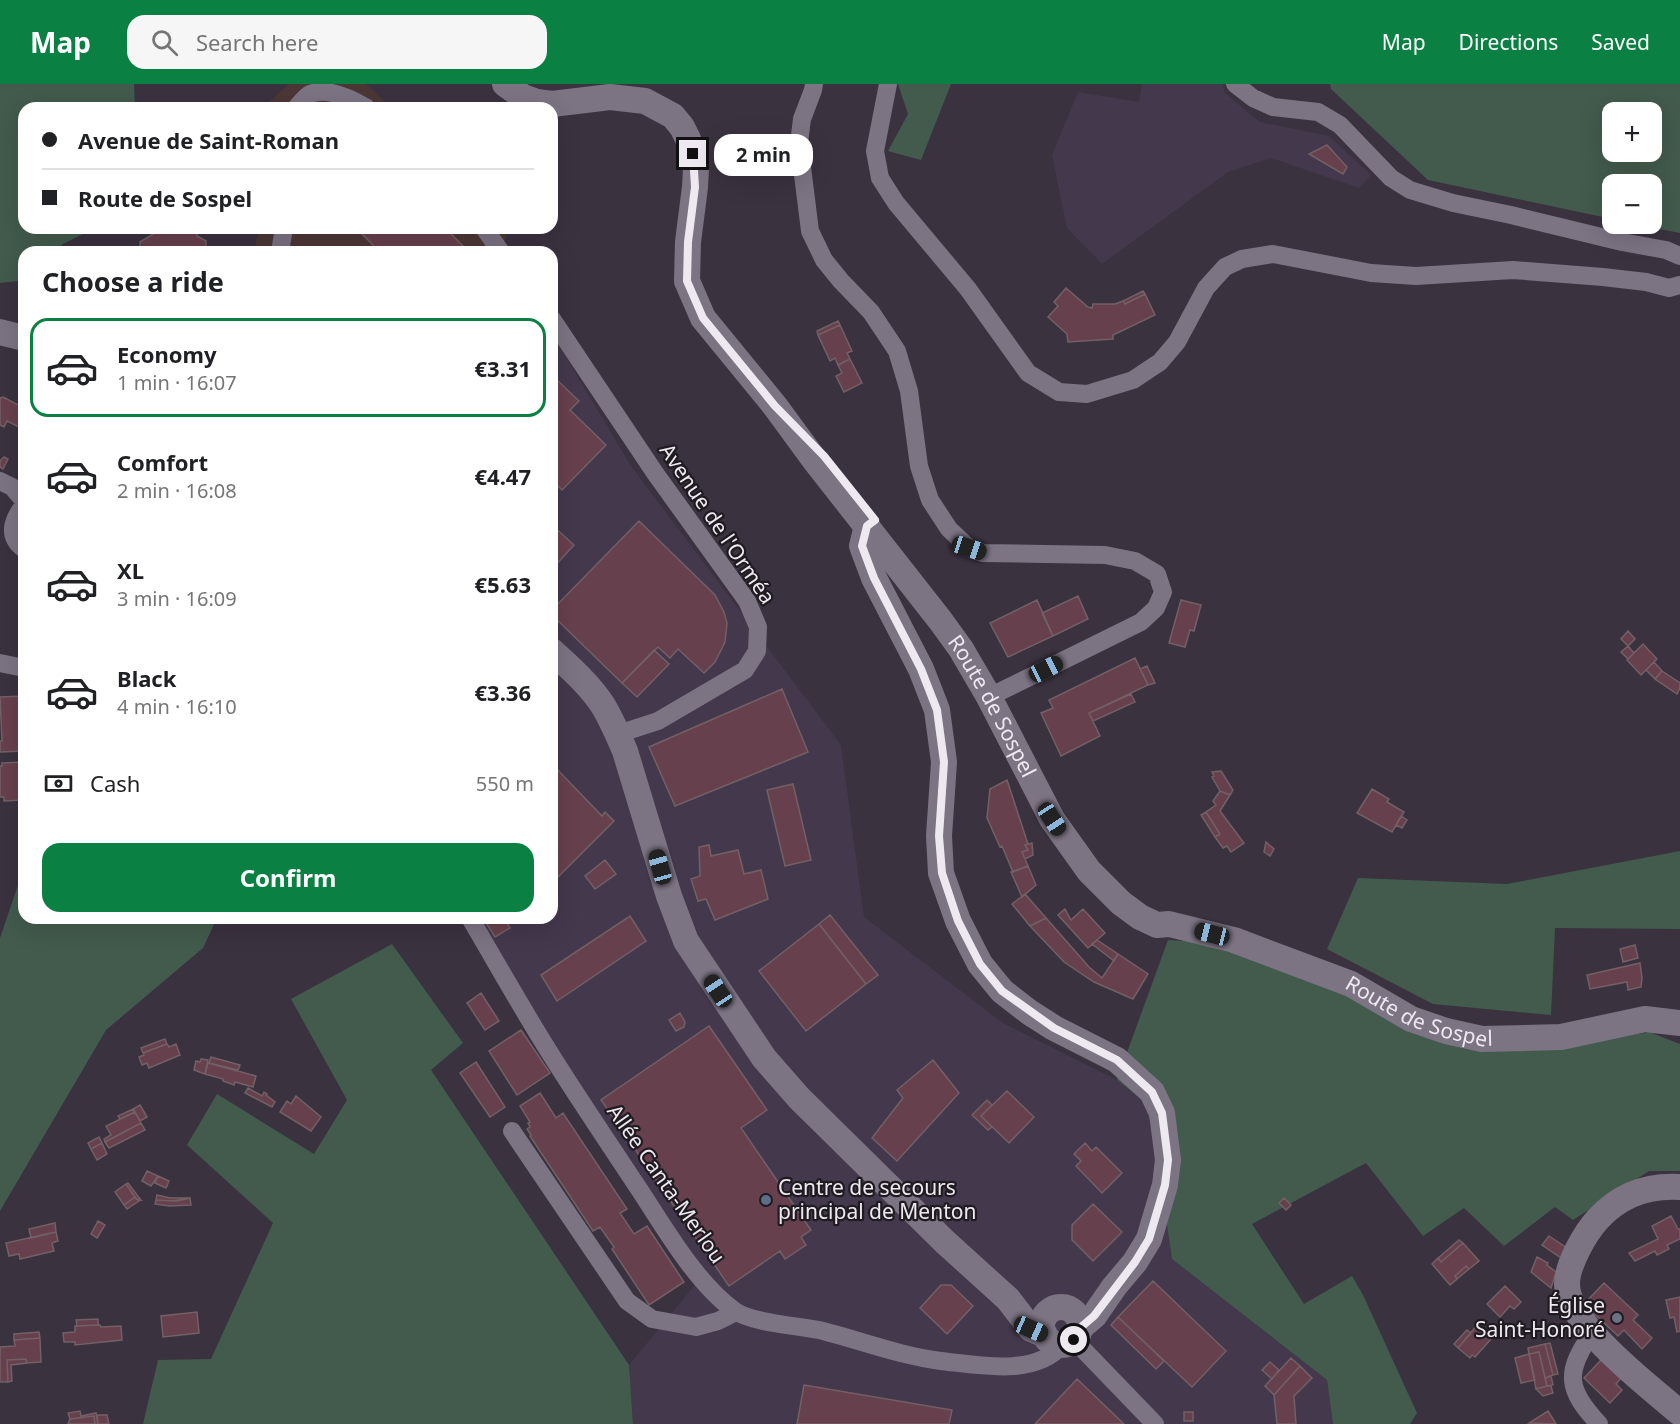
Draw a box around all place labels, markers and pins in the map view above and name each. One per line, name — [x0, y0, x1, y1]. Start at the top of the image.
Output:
place label: Centre de secours principal de Menton — [778, 1173, 976, 1225]
marker: Centre de secours principal de Menton — [759, 1193, 773, 1207]
place label: Église Saint-Honoré — [1475, 1291, 1605, 1343]
marker: Église Saint-Honoré — [1610, 1311, 1624, 1325]

